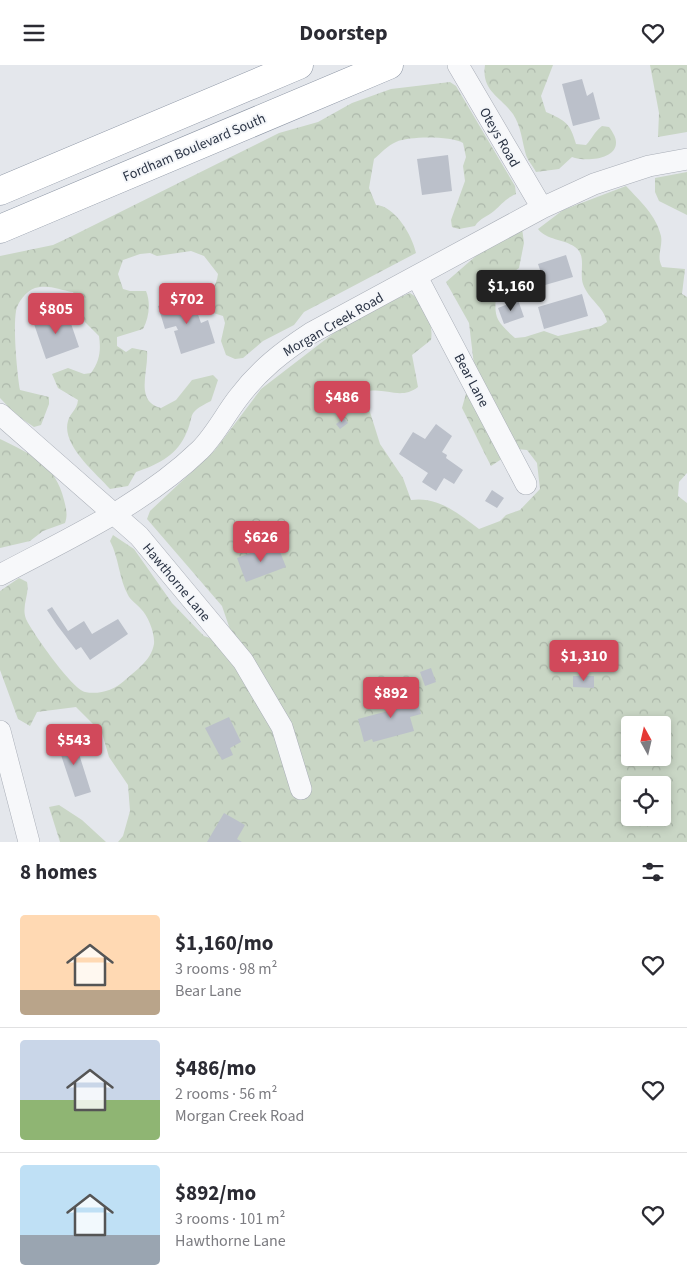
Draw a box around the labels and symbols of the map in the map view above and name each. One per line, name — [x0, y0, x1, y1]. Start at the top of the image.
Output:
street label: Oteys Road — [474, 104, 524, 171]
street label: Fordham Boulevard South — [120, 109, 269, 187]
pin: $1,160 — [470, 269, 552, 312]
pin: $702 — [157, 283, 217, 325]
street label: Morgan Creek Road — [279, 288, 388, 362]
pin: $805 — [26, 293, 86, 335]
street label: Bear Lane — [449, 350, 494, 411]
pin: $486 — [312, 381, 372, 423]
pin: $626 — [231, 521, 291, 563]
street label: Hawthorne Lane — [137, 539, 215, 626]
pin: $1,310 — [543, 639, 625, 682]
pin: $892 — [361, 677, 421, 719]
north arrow — [621, 716, 671, 766]
pin: $543 — [44, 723, 104, 766]

